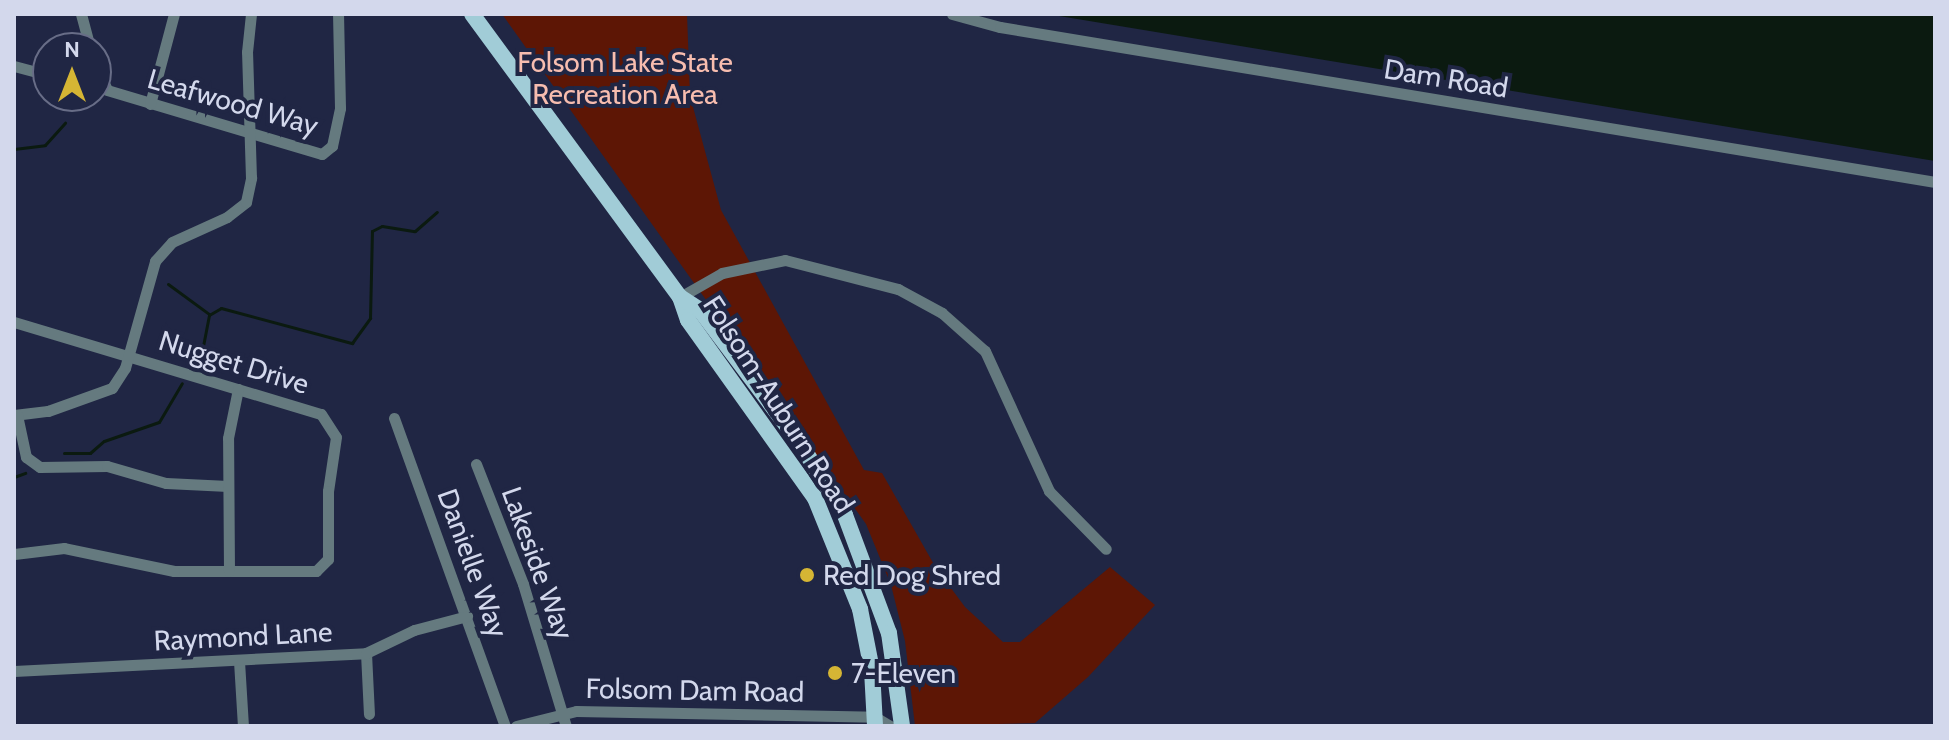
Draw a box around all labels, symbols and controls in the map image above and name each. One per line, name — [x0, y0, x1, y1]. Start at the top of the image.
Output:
north arrow — [32, 32, 112, 112]
text: N — [64, 36, 80, 63]
park label: Folsom Lake State Recreation Area — [517, 45, 733, 111]
street label: Dam Road — [1382, 52, 1510, 104]
street label: Leafwood Way — [144, 62, 322, 142]
street label: Folsom-Auburn Road — [696, 289, 862, 519]
street label: Nugget Drive — [155, 323, 313, 401]
street label: Lakeside Way — [495, 482, 581, 644]
street label: Danielle Way — [431, 484, 515, 642]
place label: Red Dog Shred — [823, 558, 1001, 592]
marker: Red Dog Shred — [798, 566, 816, 584]
street label: Raymond Lane — [153, 615, 333, 657]
place label: 7-Eleven — [851, 656, 956, 690]
marker: 7-Eleven — [826, 664, 844, 682]
street label: Folsom Dam Road — [586, 671, 804, 709]

